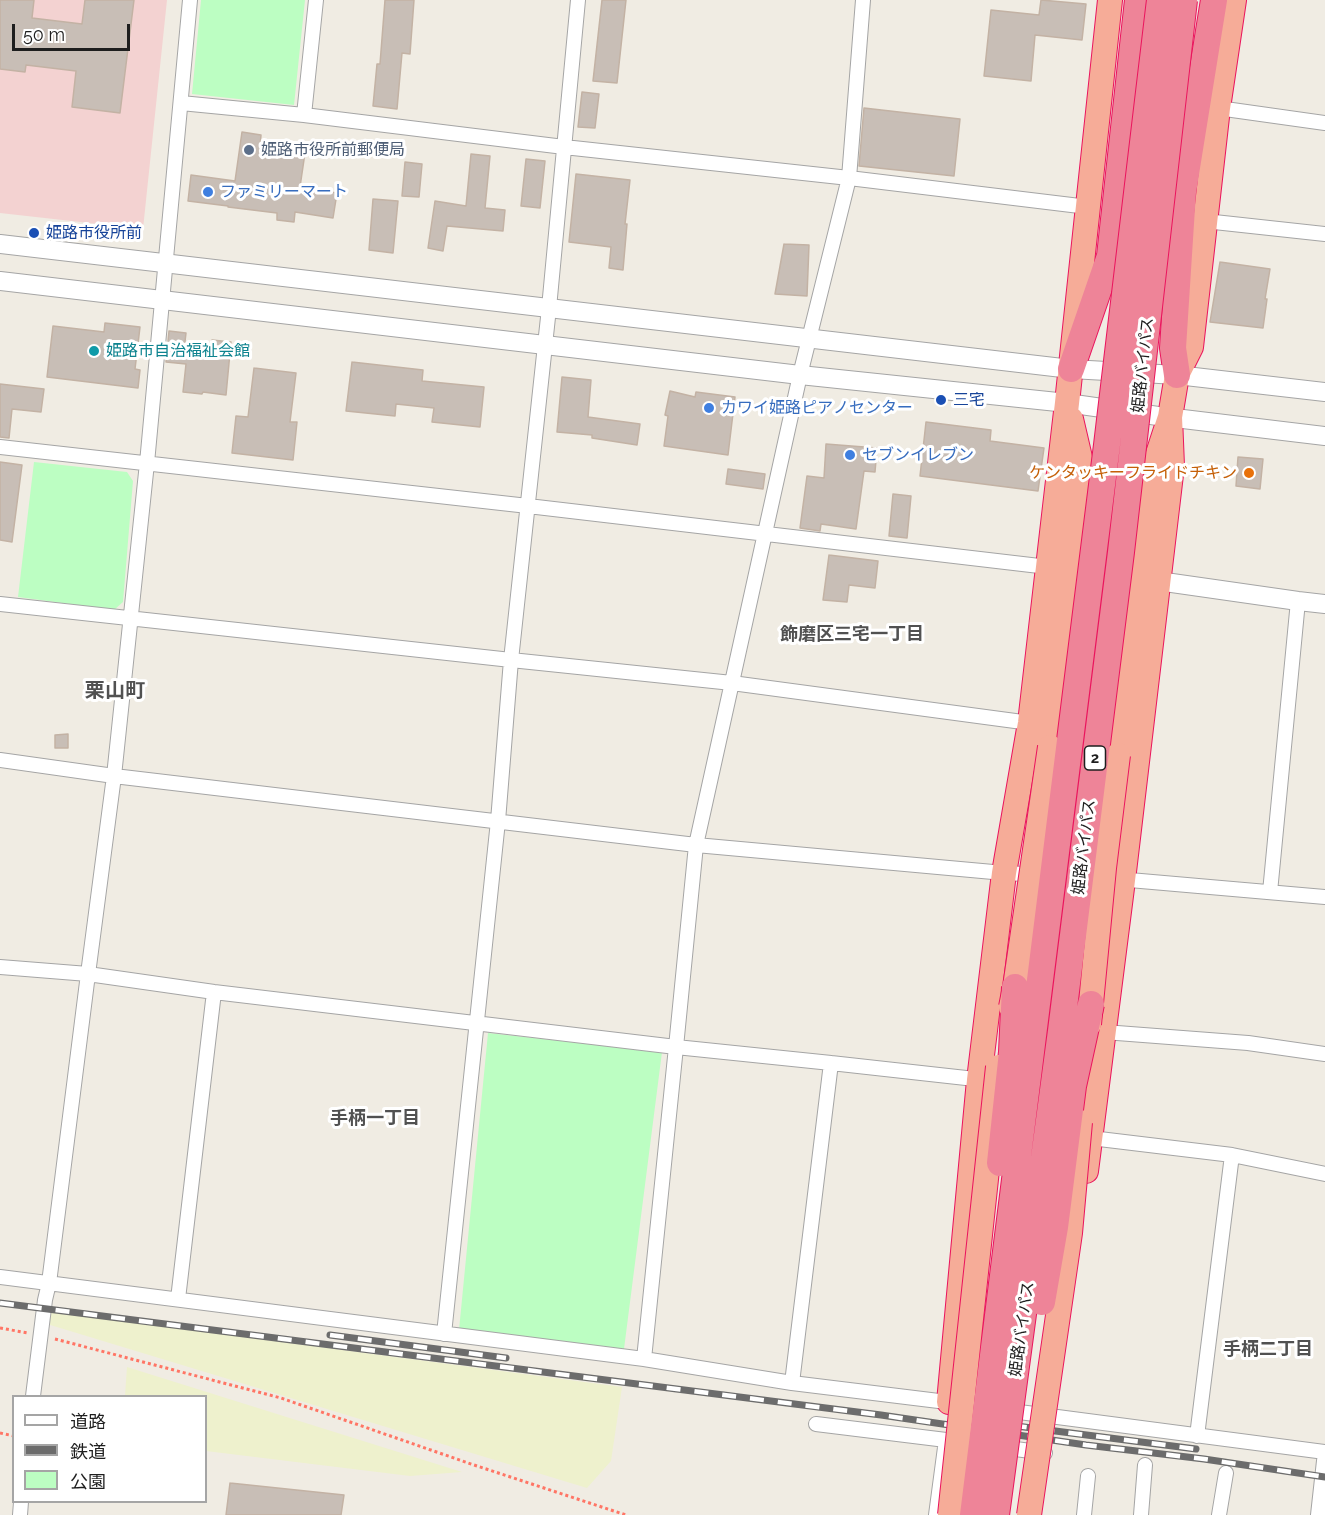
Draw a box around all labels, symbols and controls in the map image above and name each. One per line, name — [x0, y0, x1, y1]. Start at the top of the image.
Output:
scale bar — [15, 12, 134, 50]
text: 50 m — [23, 24, 65, 45]
place label: 姫路市役所前郵便局 — [261, 140, 405, 160]
marker: 姫路市役所前郵便局 — [242, 143, 256, 157]
place label: ファミリーマート — [220, 182, 348, 202]
marker: ファミリーマート — [201, 185, 215, 199]
place label: 姫路市役所前 — [46, 223, 142, 243]
marker: 姫路市役所前 — [27, 226, 41, 240]
street label: 姫路バイパス — [1128, 316, 1158, 414]
place label: 姫路市自治福祉会館 — [106, 341, 250, 361]
marker: 姫路市自治福祉会館 — [87, 344, 101, 358]
place label: 三宅 — [953, 390, 985, 410]
marker: 三宅 — [934, 393, 948, 407]
place label: カワイ姫路ピアノセンター — [721, 398, 913, 418]
marker: カワイ姫路ピアノセンター — [702, 401, 716, 415]
place label: セブンイレブン — [862, 445, 974, 465]
marker: セブンイレブン — [843, 448, 857, 462]
place label: ケンタッキーフライドチキン — [1029, 463, 1237, 483]
marker: ケンタッキーフライドチキン — [1242, 466, 1256, 480]
district label: 飾磨区三宅一丁目 — [780, 624, 924, 646]
district label: 栗山町 — [85, 679, 145, 703]
road number: 2 — [1084, 746, 1106, 770]
street label: 姫路バイパス — [1069, 798, 1099, 896]
district label: 手柄一丁目 — [330, 1108, 420, 1130]
street label: 姫路バイパス — [1006, 1280, 1038, 1378]
district label: 手柄二丁目 — [1223, 1339, 1313, 1361]
legend — [12, 1395, 207, 1503]
text: 道路 — [70, 1411, 106, 1432]
text: 鉄道 — [70, 1441, 106, 1462]
text: 公園 — [70, 1471, 106, 1492]

